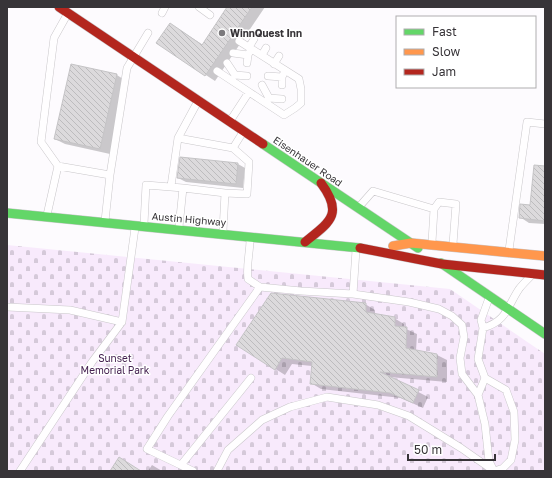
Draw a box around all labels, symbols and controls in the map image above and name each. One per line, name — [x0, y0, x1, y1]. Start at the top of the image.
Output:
legend — [396, 16, 536, 88]
text: Fast — [432, 24, 457, 39]
place label: WinnQuest Inn — [230, 27, 302, 39]
marker: WinnQuest Inn — [217, 28, 227, 38]
text: Slow — [432, 44, 460, 59]
text: Jam — [432, 64, 456, 79]
street label: Eisenhauer Road — [271, 133, 345, 189]
street label: Austin Highway — [151, 210, 227, 228]
park label: Sunset Memorial Park — [81, 352, 150, 376]
scale bar — [408, 436, 495, 462]
text: 50 m — [414, 442, 442, 457]

